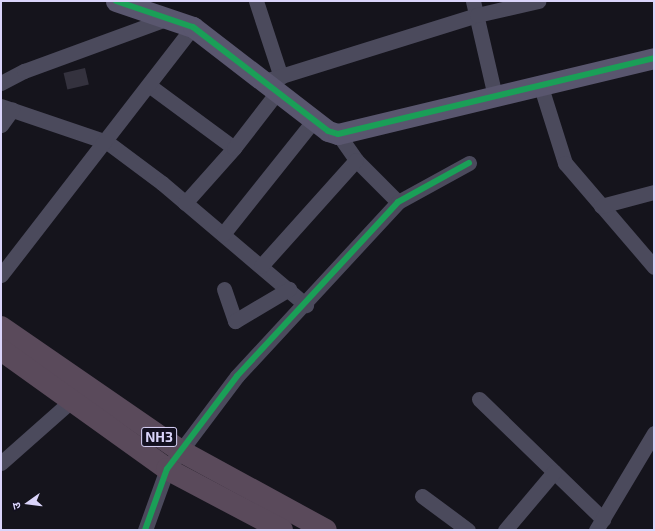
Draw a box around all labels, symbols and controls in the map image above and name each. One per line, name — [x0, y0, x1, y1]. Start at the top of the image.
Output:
road number: NH3 — [141, 425, 177, 449]
north arrow — [8, 483, 48, 523]
text: उ — [9, 501, 23, 511]

